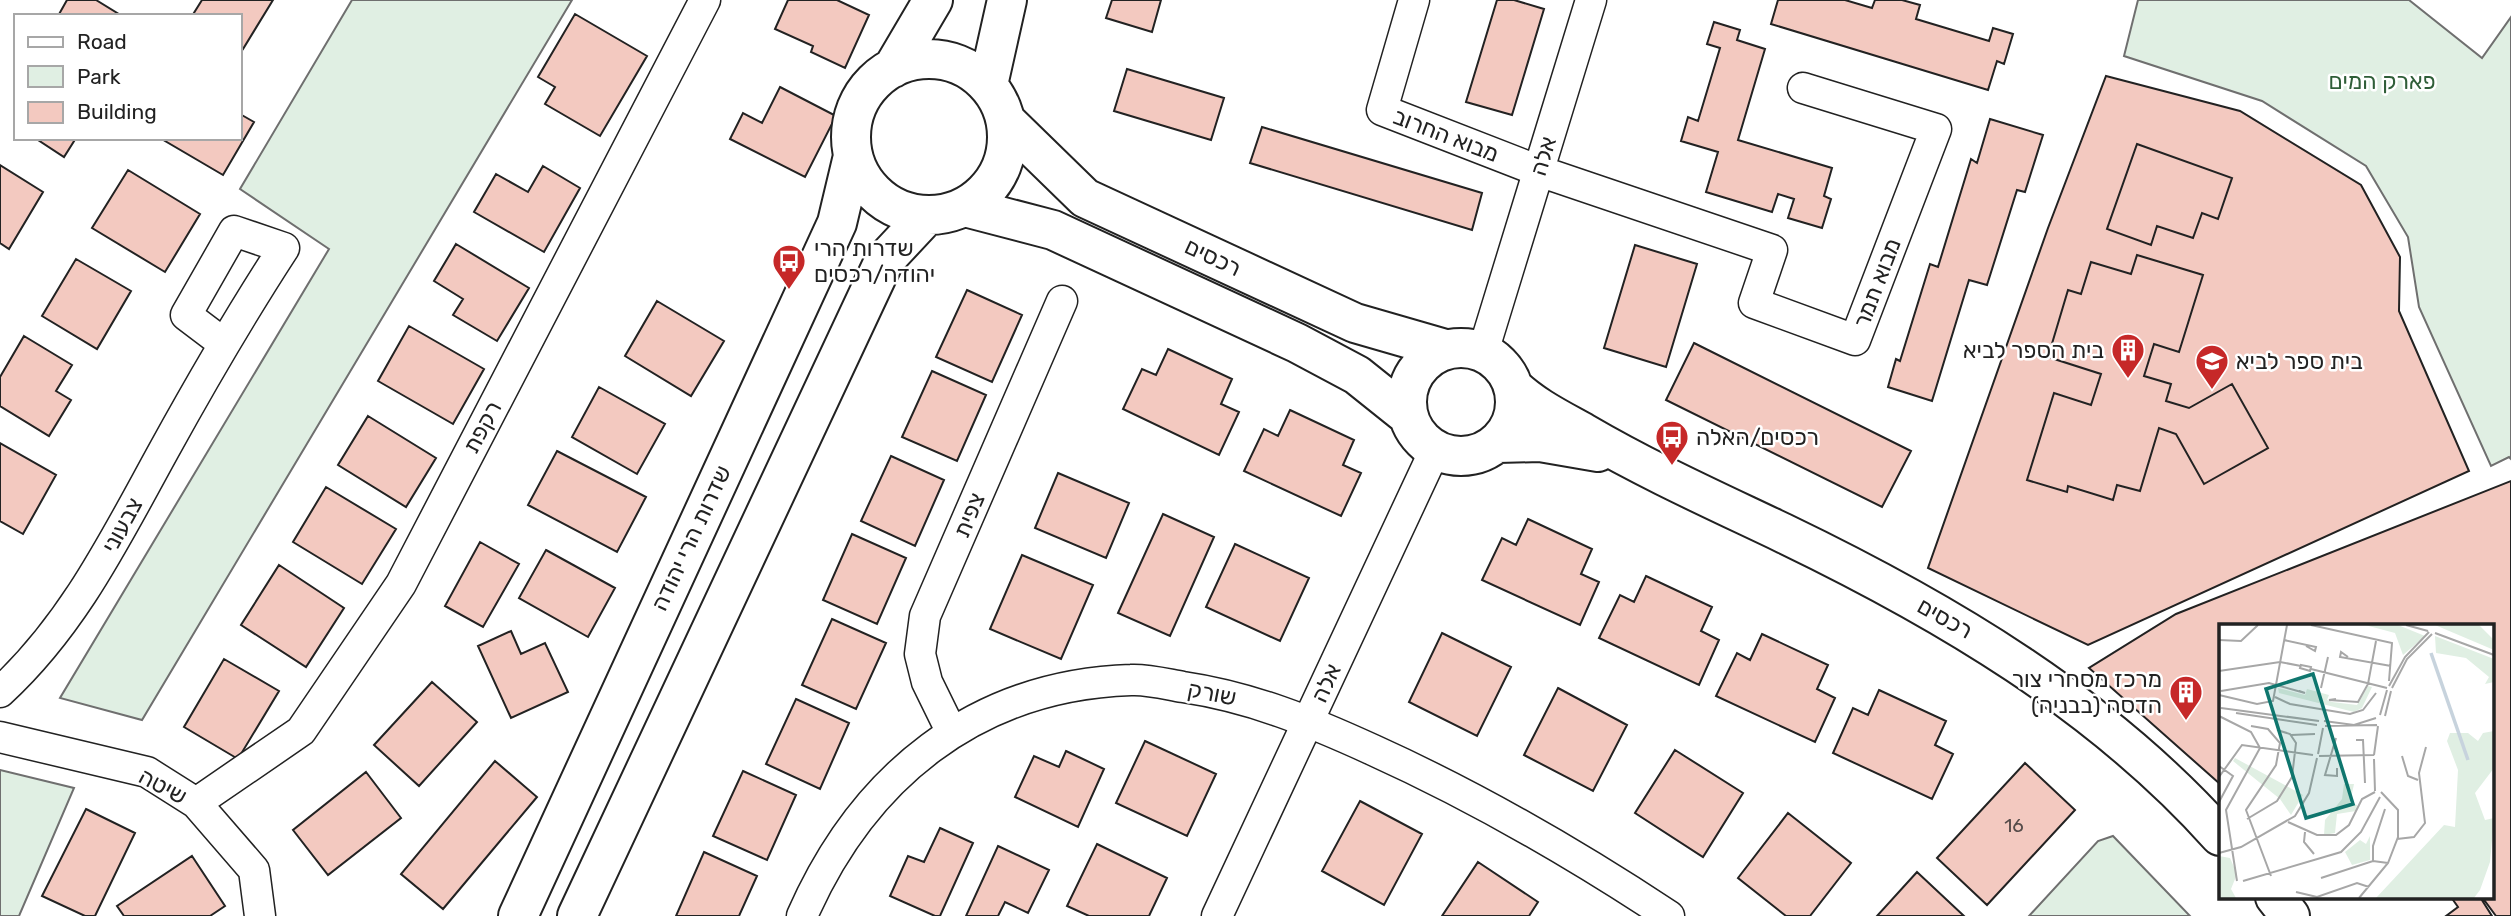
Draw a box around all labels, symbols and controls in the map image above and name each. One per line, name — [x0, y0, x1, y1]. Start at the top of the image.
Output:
legend — [14, 14, 242, 140]
text: Road — [77, 29, 127, 54]
text: Park — [77, 64, 121, 89]
park label: פארק המים — [2328, 67, 2436, 95]
text: Building — [77, 99, 157, 124]
street label: מבוא החרוב — [1389, 102, 1503, 168]
street label: אלה — [1524, 133, 1562, 179]
street label: רכסים — [1180, 232, 1246, 282]
place label: שדרות הרי יהודה/רכסים — [814, 234, 935, 288]
street label: מבוא תמר — [1847, 234, 1907, 332]
bus stop icon: שדרות הרי יהודה/רכסים — [770, 242, 808, 291]
building icon: בית הספר לביא — [2109, 331, 2147, 380]
place label: בית הספר לביא — [1963, 336, 2104, 364]
school or university icon: בית ספר לביא — [2193, 342, 2231, 391]
place label: בית ספר לביא — [2236, 347, 2363, 375]
street label: רקפת — [457, 396, 507, 458]
bus stop icon: רכסים/האלה — [1653, 418, 1691, 467]
place label: רכסים/האלה — [1696, 423, 1819, 451]
street label: שדרות הרי יהודה — [645, 461, 737, 615]
street label: צפית — [947, 488, 991, 542]
street label: צבעוני — [96, 493, 148, 557]
street label: רכסים — [1912, 591, 1978, 645]
inset map — [2219, 624, 2494, 898]
street label: אלה — [1305, 659, 1347, 707]
place label: מרכז מסחרי צור הדסה (בבניה) — [2012, 665, 2162, 719]
building icon: מרכז מסחרי צור הדסה (בבניה) — [2167, 673, 2205, 722]
street label: שורק — [1185, 675, 1239, 711]
street label: שיטה — [134, 762, 192, 810]
house number: 16 — [2004, 814, 2024, 837]

